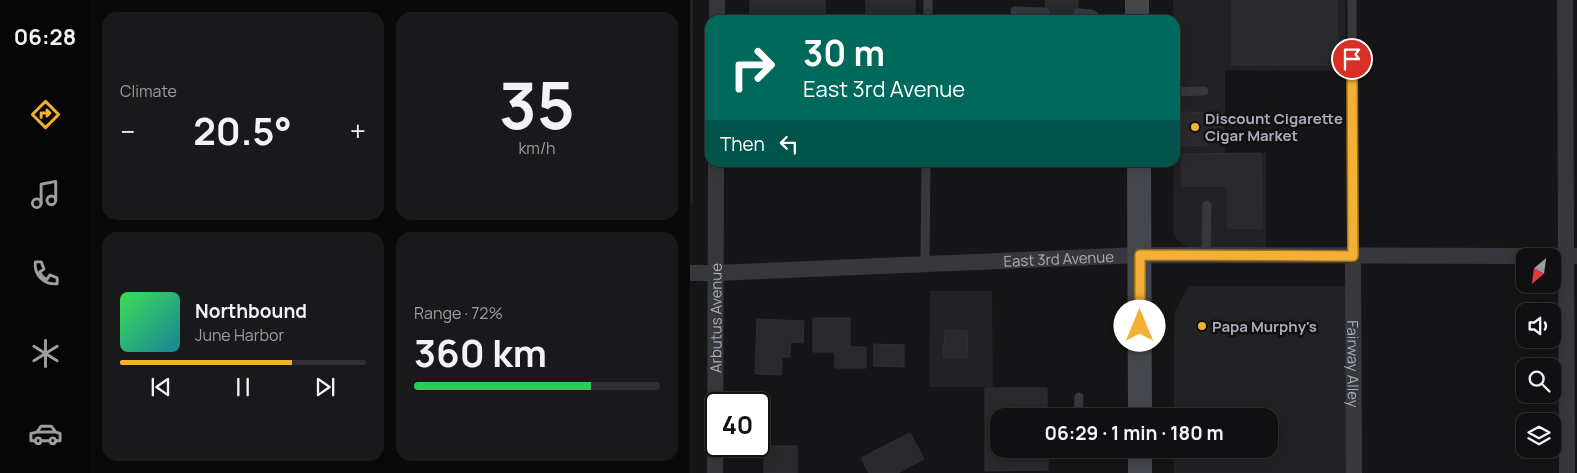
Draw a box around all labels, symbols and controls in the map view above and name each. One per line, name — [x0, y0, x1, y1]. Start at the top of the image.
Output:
text: 06:28 — [14, 22, 76, 52]
text: 30 m — [803, 29, 885, 77]
icon: right — [720, 35, 785, 100]
pin — [1331, 38, 1373, 80]
icon: arrive — [1338, 45, 1366, 73]
text: 35 — [499, 60, 575, 149]
text: East 3rd Avenue — [803, 74, 965, 104]
text: Climate — [120, 80, 177, 102]
icon: directions — [28, 97, 63, 132]
text: 20.5° — [193, 104, 292, 156]
place label: Discount Cigarette Cigar Market — [1205, 108, 1343, 146]
text: − — [120, 112, 135, 150]
text: + — [350, 112, 366, 150]
marker: Discount Cigarette Cigar Market — [1189, 121, 1201, 133]
icon: left — [775, 130, 803, 158]
text: Then — [720, 131, 765, 157]
text: km/h — [518, 137, 556, 159]
icon: music — [28, 177, 63, 212]
street label: East 3rd Avenue — [1003, 246, 1115, 271]
north arrow — [1516, 248, 1561, 292]
map controls — [1516, 248, 1561, 458]
icon: phone — [28, 256, 63, 291]
street label: Arbutus Avenue — [705, 263, 726, 373]
text: Northbound — [195, 298, 307, 324]
position arrow — [1113, 299, 1165, 351]
text: Range · 72% — [414, 302, 503, 324]
button: sound — [1516, 303, 1561, 348]
place label: Papa Murphy's — [1212, 316, 1317, 337]
marker: Papa Murphy's — [1196, 320, 1208, 332]
street label: Fairway Alley — [1343, 320, 1364, 408]
text: June Harbor — [195, 324, 284, 346]
text: 360 km — [414, 326, 547, 378]
icon: climate — [28, 336, 63, 371]
button: search — [1516, 358, 1561, 403]
icon: previous — [147, 373, 175, 401]
icon: pause — [229, 373, 257, 401]
icon: next — [311, 373, 339, 401]
speed limit sign: 40 — [705, 392, 770, 457]
button: layers — [1516, 413, 1561, 458]
icon: car — [28, 416, 63, 451]
text: 06:29 · 1 min · 180 m — [1044, 420, 1224, 446]

